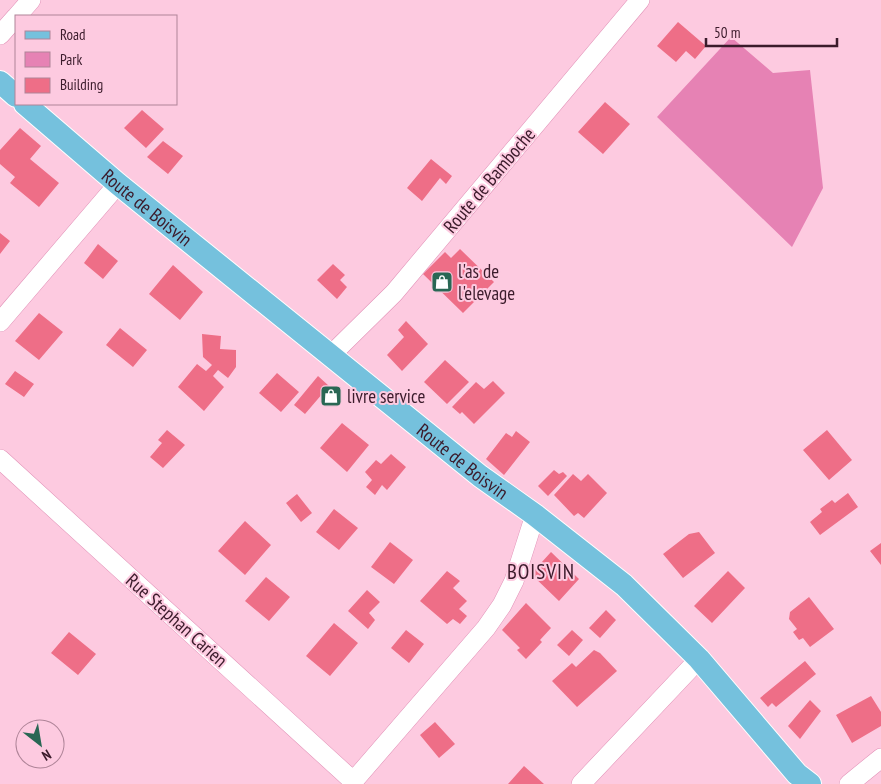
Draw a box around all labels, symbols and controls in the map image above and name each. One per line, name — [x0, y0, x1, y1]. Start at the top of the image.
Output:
legend — [15, 15, 178, 105]
scale bar — [706, 15, 837, 47]
text: 50 m — [714, 23, 740, 42]
text: Road — [60, 25, 86, 44]
text: Park — [60, 50, 82, 69]
text: Building — [60, 75, 103, 94]
street label: Route de Bamboche — [438, 122, 540, 238]
street label: Route de Boisvin — [97, 164, 197, 251]
place label: l'as de l'elevage — [458, 259, 515, 305]
shop icon: l'as de l'elevage — [430, 270, 454, 294]
shop icon: livre service — [319, 384, 343, 408]
place label: livre service — [347, 384, 425, 408]
street label: Route de Boisvin — [412, 418, 513, 504]
district label: BOISVIN — [507, 558, 575, 585]
street label: Rue Stephan Carien — [121, 568, 233, 672]
north arrow — [15, 719, 65, 769]
text: N — [39, 745, 55, 765]

